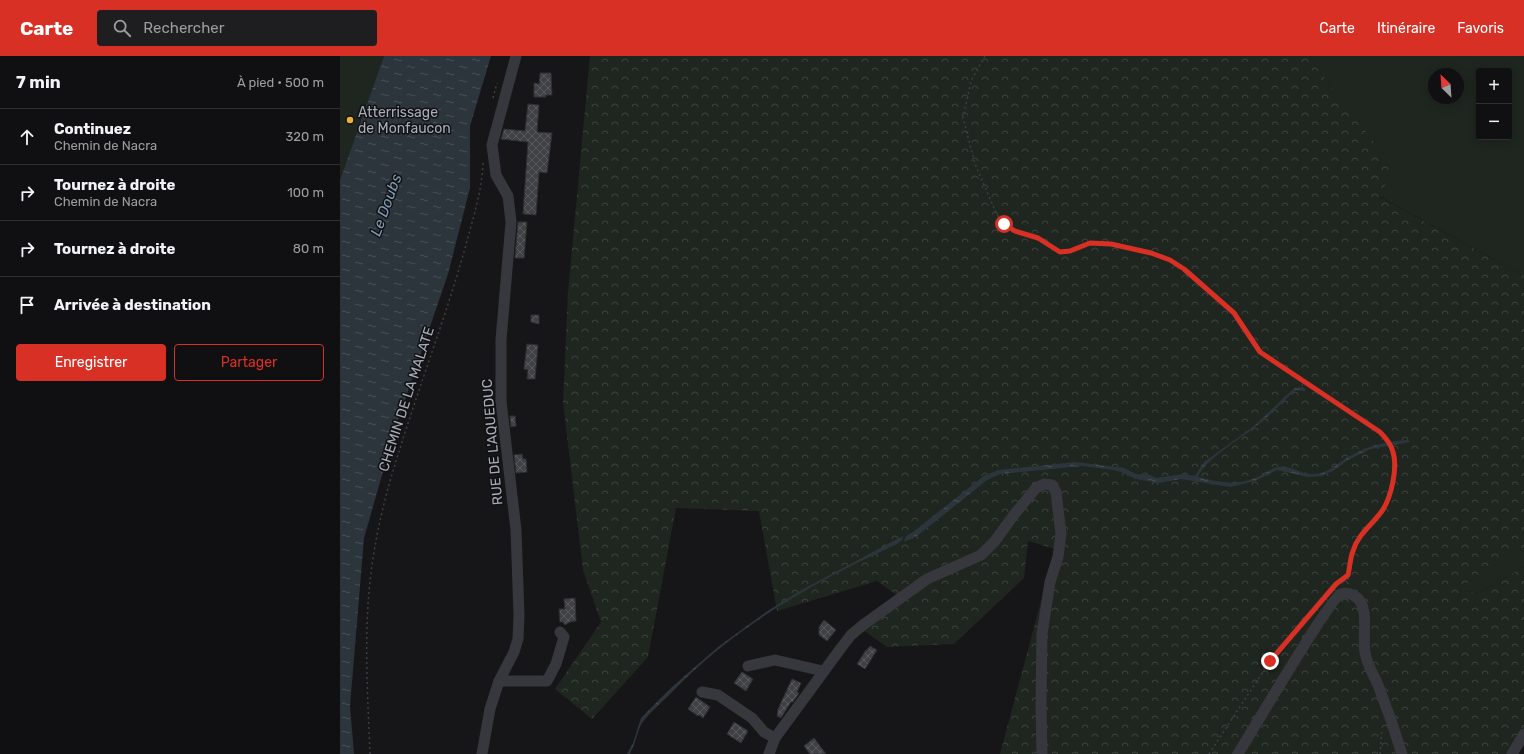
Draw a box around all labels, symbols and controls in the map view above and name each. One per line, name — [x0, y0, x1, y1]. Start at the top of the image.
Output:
search box — [97, 10, 377, 46]
text: Carte — [20, 17, 73, 40]
icon: search — [111, 17, 133, 39]
text: Rechercher — [143, 19, 224, 37]
text: Carte — [1319, 20, 1355, 37]
text: Itinéraire — [1377, 20, 1435, 37]
text: Favoris — [1457, 20, 1504, 37]
north arrow — [1428, 68, 1464, 104]
map controls — [1476, 68, 1512, 140]
button: + — [1476, 68, 1512, 104]
text: 7 min — [16, 72, 61, 92]
text: À pied · 500 m — [237, 75, 324, 90]
place label: Atterrissage de Monfaucon — [358, 104, 451, 137]
button: − — [1476, 104, 1512, 140]
marker: Atterrissage de Monfaucon — [345, 115, 355, 125]
text: Continuez — [54, 120, 131, 138]
icon: ahead — [16, 126, 38, 148]
text: 320 m — [286, 129, 324, 144]
text: Chemin de Nacra — [54, 138, 157, 153]
water label: Le Doubs — [366, 171, 406, 239]
text: Tournez à droite — [54, 176, 175, 194]
icon: right — [16, 182, 38, 204]
text: 100 m — [287, 185, 324, 200]
text: Chemin de Nacra — [54, 194, 157, 209]
route start — [995, 215, 1013, 233]
icon: right — [16, 238, 38, 260]
text: Tournez à droite — [54, 240, 175, 258]
text: 80 m — [293, 241, 324, 256]
icon: arrive — [16, 294, 38, 316]
text: Arrivée à destination — [54, 296, 211, 314]
street label: CHEMIN DE LA MALATE — [375, 325, 438, 474]
button: Enregistrer — [16, 344, 166, 381]
button: Partager — [174, 344, 324, 381]
street label: RUE DE L'AQUEDUC — [479, 378, 506, 506]
route end — [1261, 652, 1279, 670]

